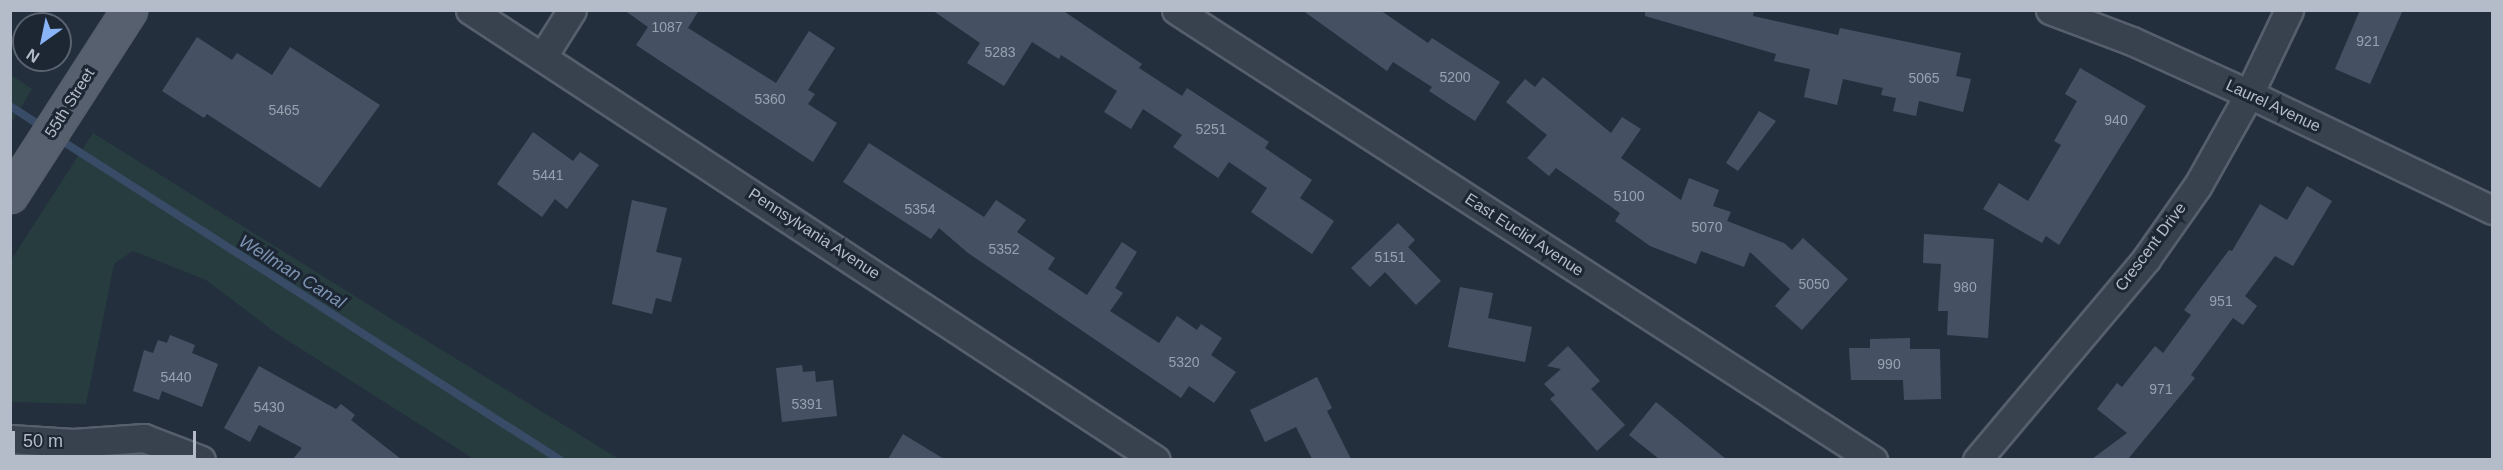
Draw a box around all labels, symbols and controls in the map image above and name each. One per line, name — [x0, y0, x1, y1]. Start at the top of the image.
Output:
north arrow — [12, 12, 72, 72]
house number: 1087 — [651, 19, 683, 35]
house number: 921 — [2356, 33, 2380, 49]
house number: 5283 — [984, 44, 1016, 60]
text: N — [24, 46, 42, 66]
street label: 55th Street — [41, 65, 99, 141]
house number: 5200 — [1439, 69, 1471, 85]
house number: 5065 — [1908, 70, 1940, 86]
street label: Laurel Avenue — [2222, 76, 2324, 136]
house number: 5360 — [754, 91, 786, 107]
house number: 5465 — [268, 102, 300, 118]
house number: 940 — [2104, 112, 2128, 128]
house number: 5251 — [1195, 121, 1227, 137]
house number: 5441 — [532, 167, 564, 183]
street label: Pennsylvania Avenue — [744, 184, 884, 284]
house number: 5100 — [1613, 188, 1645, 204]
street label: East Euclid Avenue — [1461, 189, 1587, 281]
street label: Crescent Drive — [2111, 199, 2191, 295]
house number: 5354 — [904, 201, 936, 217]
house number: 5070 — [1691, 219, 1723, 235]
water label: Wellman Canal — [235, 231, 349, 313]
house number: 5352 — [988, 241, 1020, 257]
house number: 5151 — [1374, 249, 1406, 265]
house number: 5050 — [1798, 276, 1830, 292]
house number: 980 — [1953, 279, 1977, 295]
house number: 951 — [2209, 293, 2233, 309]
house number: 5320 — [1168, 354, 1200, 370]
house number: 990 — [1877, 356, 1901, 372]
house number: 5440 — [160, 369, 192, 385]
house number: 971 — [2149, 381, 2173, 397]
house number: 5391 — [791, 396, 823, 412]
house number: 5430 — [253, 399, 285, 415]
scale bar — [15, 419, 200, 457]
text: 50 m — [23, 431, 63, 451]

